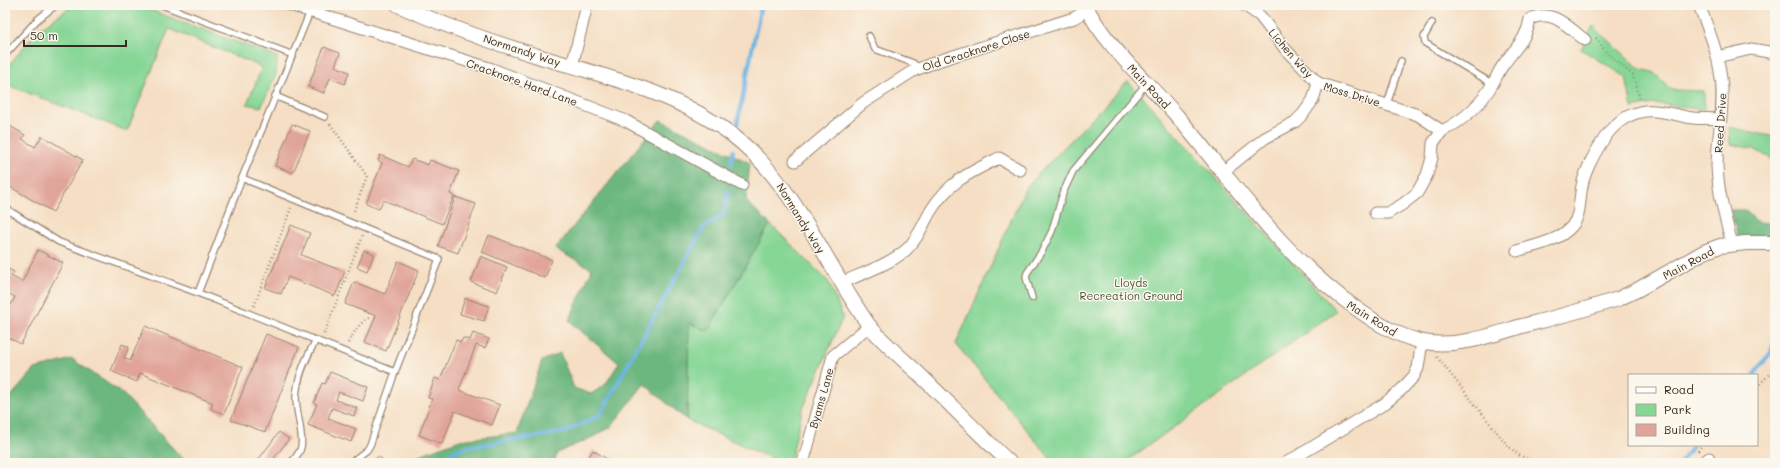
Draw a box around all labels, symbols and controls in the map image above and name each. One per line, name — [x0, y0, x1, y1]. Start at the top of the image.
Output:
scale bar — [24, 22, 126, 48]
street label: Old Cracknore Close — [920, 25, 1032, 74]
street label: Lichen Way — [1265, 25, 1317, 81]
text: 50 m — [30, 27, 58, 43]
street label: Normandy Way — [481, 30, 563, 70]
street label: Cracknore Hard Lane — [464, 55, 580, 109]
street label: Main Road — [1124, 60, 1174, 112]
street label: Moss Drive — [1322, 78, 1382, 110]
street label: Reed Drive — [1710, 92, 1730, 154]
street label: Normandy Way — [773, 180, 829, 256]
street label: Main Road — [1660, 243, 1716, 283]
park label: Lloyds Recreation Ground — [1079, 275, 1183, 303]
street label: Main Road — [1344, 297, 1400, 339]
street label: Byams Lane — [805, 366, 837, 430]
legend — [1628, 374, 1758, 446]
text: Road — [1664, 381, 1694, 397]
text: Park — [1664, 401, 1691, 417]
text: Building — [1664, 421, 1710, 437]

